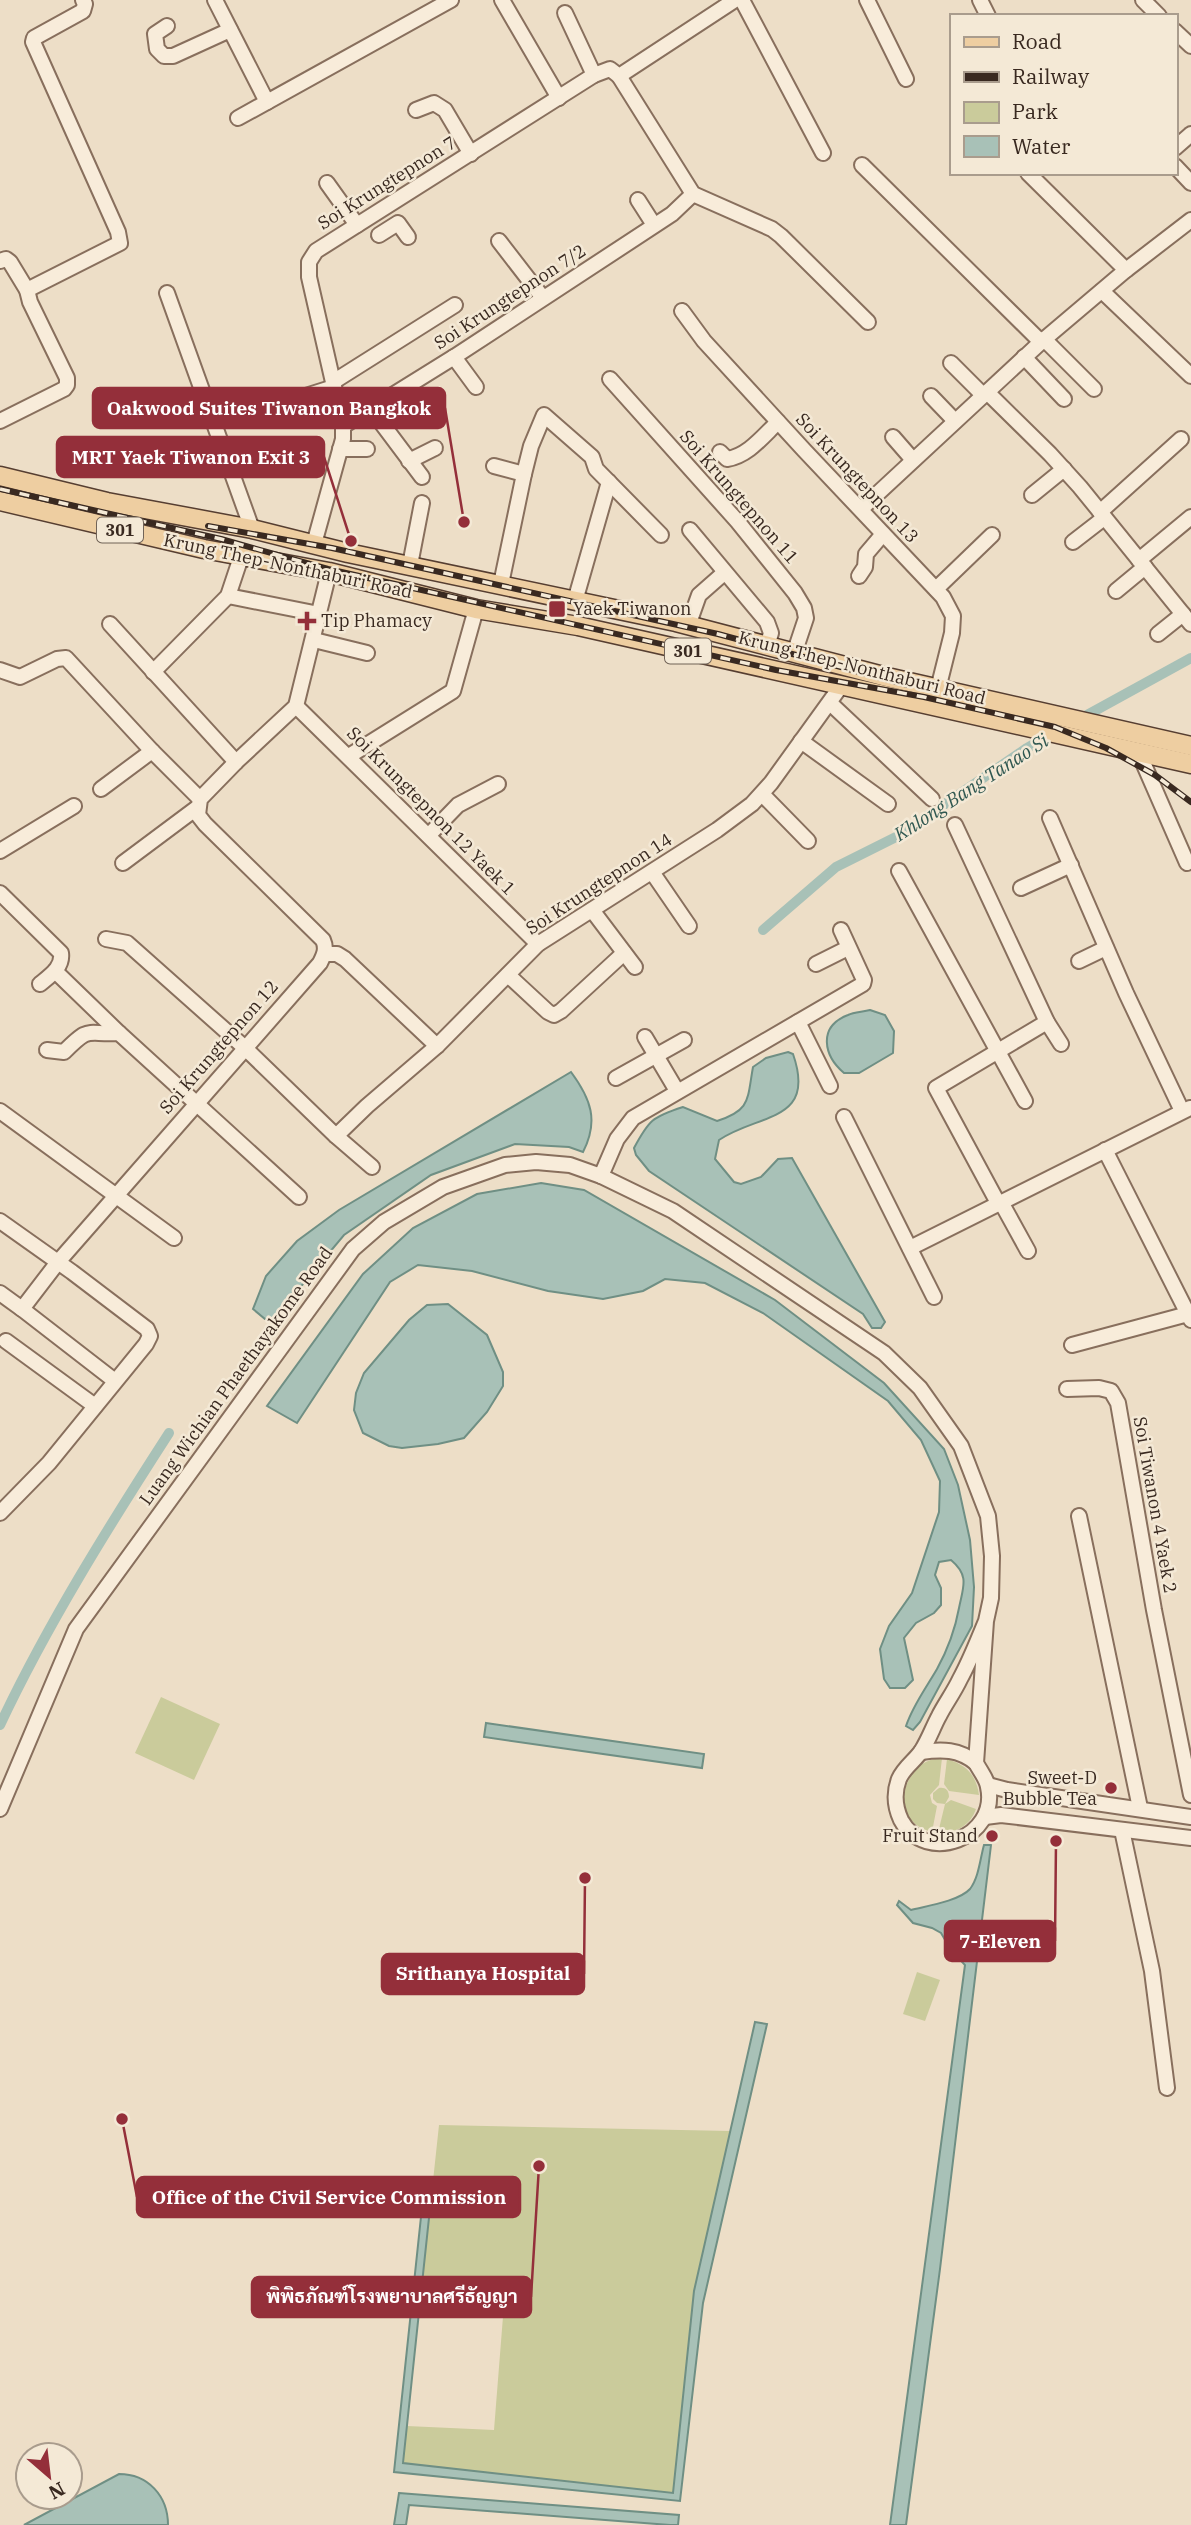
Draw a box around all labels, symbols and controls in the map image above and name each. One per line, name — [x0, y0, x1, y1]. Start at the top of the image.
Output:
legend — [950, 14, 1177, 175]
text: Road — [1012, 27, 1062, 55]
text: Railway — [1012, 62, 1090, 90]
text: Park — [1012, 97, 1059, 125]
street label: Soi Krungtepnon 7 — [313, 131, 460, 234]
text: Water — [1012, 132, 1071, 160]
street label: Soi Krungtepnon 7/2 — [429, 239, 590, 354]
callout: Oakwood Suites Tiwanon Bangkok — [93, 388, 445, 428]
text: Oakwood Suites Tiwanon Bangkok — [107, 396, 431, 420]
street label: Soi Krungtepnon 13 — [791, 408, 924, 548]
street label: Soi Krungtepnon 11 — [675, 425, 804, 568]
callout: MRT Yaek Tiwanon Exit 3 — [57, 437, 324, 477]
text: MRT Yaek Tiwanon Exit 3 — [72, 445, 310, 469]
road number: 301 — [97, 517, 143, 542]
street label: Krung Thep-Nonthaburi Road — [161, 528, 415, 603]
place label: Yaek Tiwanon — [573, 597, 692, 620]
marker: Yaek Tiwanon — [547, 599, 567, 619]
place label: Tip Phamacy — [321, 609, 432, 632]
marker: Tip Phamacy — [299, 613, 315, 629]
street label: Krung Thep-Nonthaburi Road — [736, 626, 988, 709]
road number: 301 — [665, 638, 711, 664]
street label: Soi Krungtepnon 12 Yaek 1 — [342, 721, 521, 900]
water label: Khlong Bang Tanao Si — [888, 728, 1053, 846]
street label: Soi Krungtepnon 14 — [521, 828, 676, 939]
street label: Soi Krungtepnon 12 — [154, 975, 283, 1118]
street label: Luang Wichian Phaethayakome Road — [134, 1242, 337, 1510]
street label: Soi Tiwanon 4 Yaek 2 — [1129, 1415, 1182, 1595]
place label: Sweet-D Bubble Tea — [1003, 1766, 1097, 1810]
marker: Sweet-D Bubble Tea — [1103, 1780, 1119, 1796]
place label: Fruit Stand — [882, 1824, 978, 1847]
marker: Fruit Stand — [984, 1828, 1000, 1844]
callout: 7-Eleven — [945, 1921, 1055, 1961]
text: 7-Eleven — [959, 1929, 1041, 1953]
callout: Srithanya Hospital — [382, 1954, 584, 1994]
text: Srithanya Hospital — [396, 1961, 570, 1985]
callout: Office of the Civil Service Commission — [137, 2177, 520, 2217]
text: Office of the Civil Service Commission — [152, 2185, 507, 2209]
callout: พิพิธภัณฑ์โรงพยาบาลศรีธัญญา — [252, 2277, 531, 2317]
text: พิพิธภัณฑ์โรงพยาบาลศรีธัญญา — [266, 2284, 518, 2308]
north arrow — [14, 2441, 84, 2511]
text: N — [45, 2477, 69, 2505]

